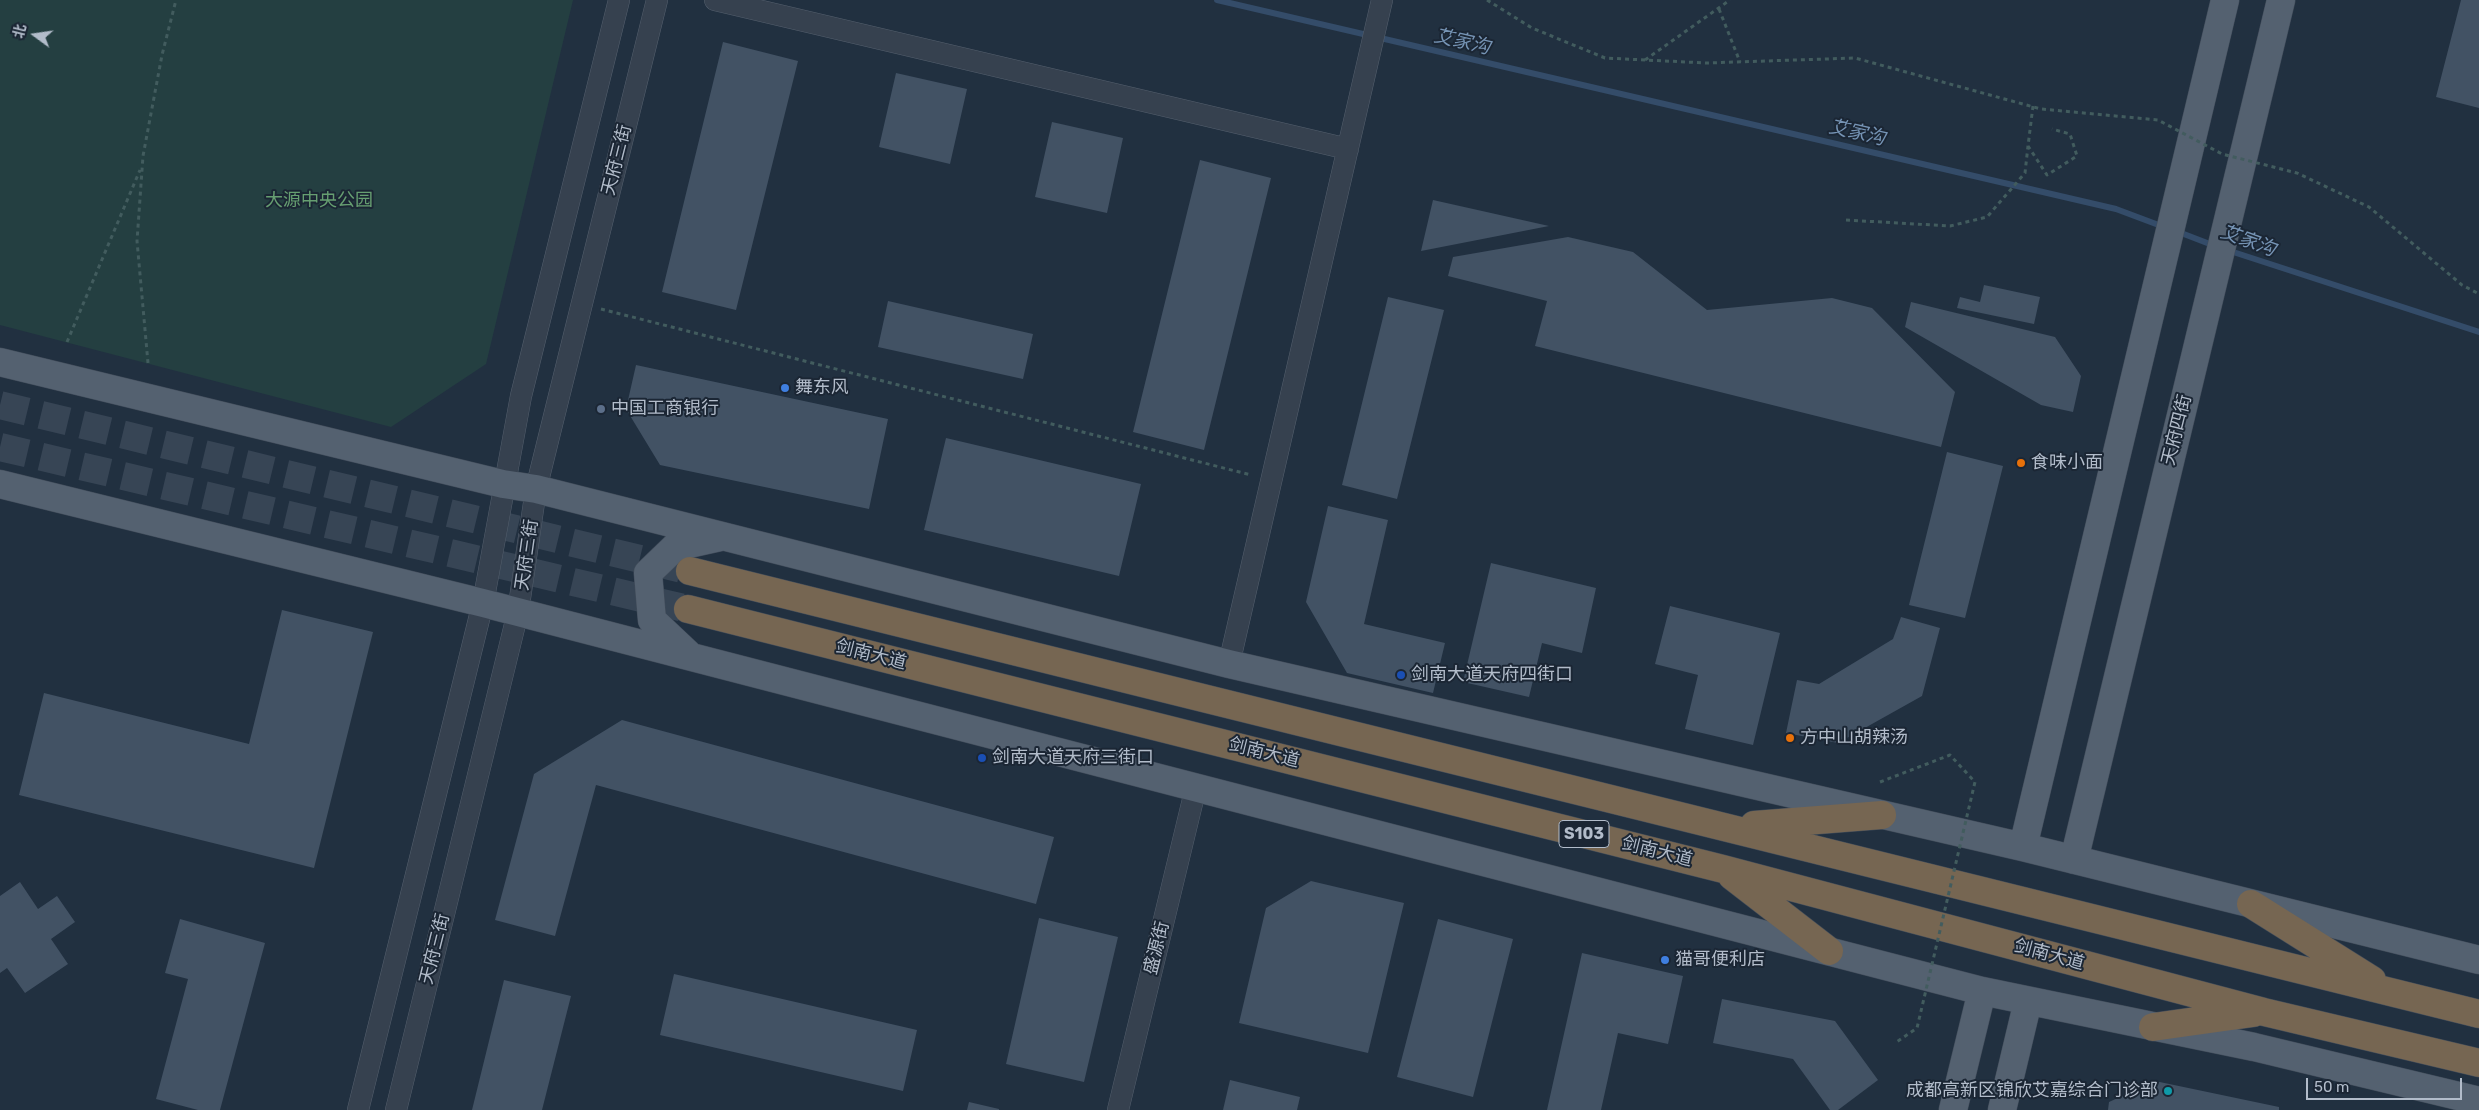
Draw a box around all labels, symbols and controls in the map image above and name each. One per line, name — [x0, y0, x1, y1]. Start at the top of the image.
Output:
north arrow — [10, 10, 60, 60]
text: 北 — [10, 22, 30, 40]
water label: 艾家沟 — [1432, 24, 1492, 60]
water label: 艾家沟 — [1827, 115, 1887, 151]
street label: 天府三街 — [598, 122, 636, 198]
park label: 大源中央公园 — [265, 190, 373, 212]
water label: 艾家沟 — [2217, 221, 2279, 261]
place label: 舞东风 — [795, 377, 849, 399]
marker: 舞东风 — [779, 382, 791, 394]
street label: 天府四街 — [2158, 392, 2196, 468]
place label: 中国工商银行 — [611, 398, 719, 420]
marker: 中国工商银行 — [595, 403, 607, 415]
place label: 食味小面 — [2031, 452, 2103, 474]
marker: 食味小面 — [2015, 457, 2027, 469]
street label: 天府三街 — [511, 518, 543, 592]
street label: 剑南大道 — [833, 636, 909, 674]
place label: 剑南大道天府四街口 — [1411, 664, 1573, 686]
marker: 剑南大道天府四街口 — [1395, 669, 1407, 681]
place label: 方中山胡辣汤 — [1800, 727, 1908, 749]
marker: 方中山胡辣汤 — [1784, 732, 1796, 744]
street label: 剑南大道 — [1226, 734, 1302, 772]
place label: 剑南大道天府三街口 — [992, 747, 1154, 769]
marker: 剑南大道天府三街口 — [976, 752, 988, 764]
road number: S103 — [1559, 821, 1609, 848]
street label: 剑南大道 — [1619, 833, 1695, 871]
street label: 天府三街 — [416, 911, 454, 987]
street label: 盛源街 — [1140, 919, 1174, 977]
street label: 剑南大道 — [2011, 935, 2087, 975]
place label: 猫哥便利店 — [1675, 949, 1765, 971]
marker: 猫哥便利店 — [1659, 954, 1671, 966]
scale bar — [2309, 1068, 2465, 1100]
text: 50 m — [2314, 1078, 2349, 1096]
place label: 成都高新区锦欣艾嘉综合门诊部 — [1906, 1080, 2158, 1102]
marker: 成都高新区锦欣艾嘉综合门诊部 — [2162, 1085, 2174, 1097]

